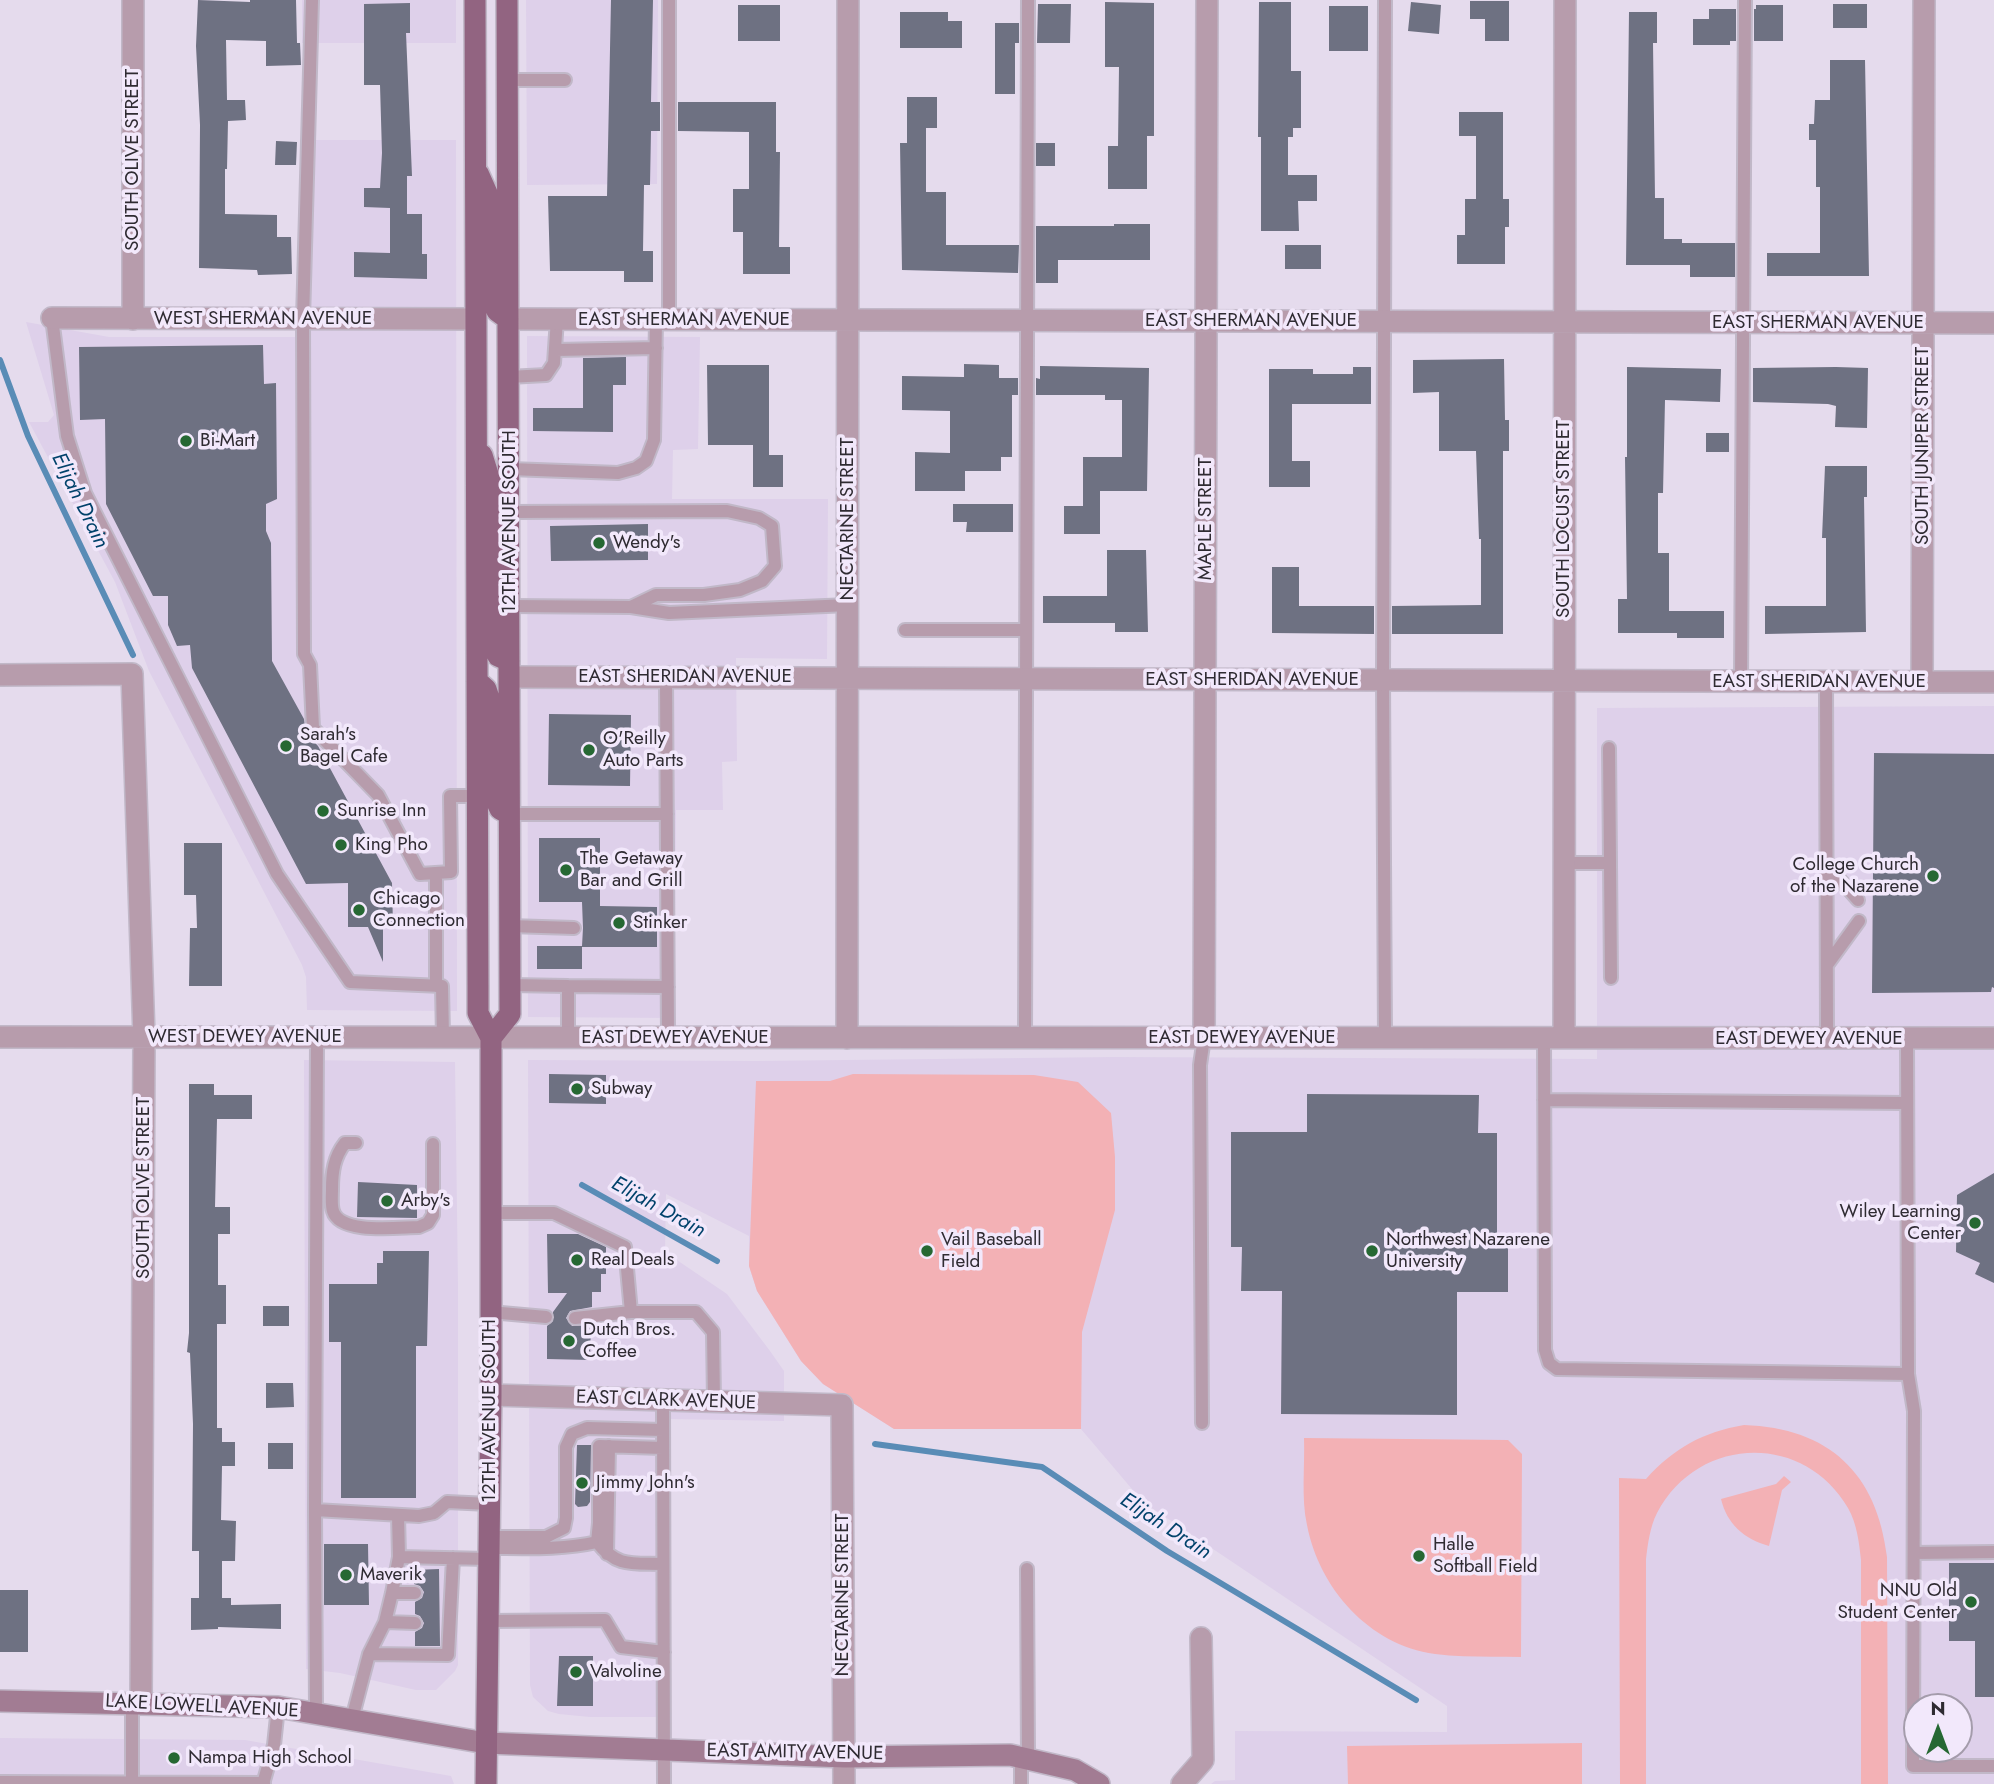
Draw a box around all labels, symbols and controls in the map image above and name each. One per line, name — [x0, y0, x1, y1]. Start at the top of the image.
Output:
street label: SOUTH OLIVE STREET — [122, 69, 144, 251]
street label: WEST SHERMAN AVENUE — [154, 308, 372, 330]
street label: EAST SHERMAN AVENUE — [578, 309, 790, 331]
street label: EAST SHERMAN AVENUE — [1145, 310, 1357, 332]
street label: EAST SHERMAN AVENUE — [1712, 312, 1924, 334]
street label: SOUTH JUNIPER STREET — [1912, 347, 1934, 545]
street label: SOUTH LOCUST STREET — [1553, 420, 1575, 618]
place label: Bi-Mart — [200, 430, 255, 452]
street label: 12TH AVENUE SOUTH — [499, 430, 521, 614]
marker: Bi-Mart — [178, 433, 194, 449]
street label: NECTARINE STREET — [837, 438, 859, 600]
water label: Elijah Drain — [45, 449, 113, 553]
street label: MAPLE STREET — [1195, 458, 1217, 580]
place label: Wendy's — [613, 532, 680, 554]
marker: Wendy's — [591, 535, 607, 551]
street label: EAST SHERIDAN AVENUE — [578, 666, 792, 688]
street label: EAST SHERIDAN AVENUE — [1145, 669, 1359, 691]
street label: EAST SHERIDAN AVENUE — [1712, 671, 1926, 693]
place label: Sarah's Bagel Cafe — [300, 724, 388, 768]
place label: O'Reilly Auto Parts — [603, 728, 683, 772]
marker: Sarah's Bagel Cafe — [278, 738, 294, 754]
marker: O'Reilly Auto Parts — [581, 742, 597, 758]
place label: Sunrise Inn — [337, 800, 427, 822]
marker: Sunrise Inn — [315, 803, 331, 819]
place label: King Pho — [355, 834, 428, 856]
marker: King Pho — [333, 837, 349, 853]
place label: The Getaway Bar and Grill — [580, 848, 683, 892]
place label: College Church of the Nazarene — [1790, 854, 1919, 898]
marker: The Getaway Bar and Grill — [558, 862, 574, 878]
marker: College Church of the Nazarene — [1925, 868, 1941, 884]
place label: Chicago Connection — [373, 888, 465, 932]
marker: Chicago Connection — [351, 902, 367, 918]
place label: Stinker — [633, 912, 687, 934]
marker: Stinker — [611, 915, 627, 931]
street label: WEST DEWEY AVENUE — [148, 1026, 342, 1048]
street label: EAST DEWEY AVENUE — [581, 1027, 769, 1049]
street label: EAST DEWEY AVENUE — [1148, 1027, 1336, 1049]
street label: EAST DEWEY AVENUE — [1715, 1028, 1903, 1050]
place label: Subway — [591, 1078, 652, 1100]
marker: Subway — [569, 1081, 585, 1097]
street label: SOUTH OLIVE STREET — [133, 1097, 155, 1279]
water label: Elijah Drain — [607, 1172, 709, 1244]
place label: Arby's — [401, 1190, 450, 1212]
marker: Arby's — [379, 1193, 395, 1209]
place label: Wiley Learning Center — [1840, 1201, 1961, 1245]
marker: Wiley Learning Center — [1967, 1215, 1983, 1231]
place label: Vail Baseball Field — [941, 1229, 1042, 1273]
place label: Northwest Nazarene University — [1386, 1229, 1550, 1273]
marker: Vail Baseball Field — [919, 1243, 935, 1259]
marker: Northwest Nazarene University — [1364, 1243, 1380, 1259]
place label: Real Deals — [591, 1249, 675, 1271]
marker: Real Deals — [569, 1252, 585, 1268]
street label: 12TH AVENUE SOUTH — [479, 1319, 501, 1503]
place label: Dutch Bros. Coffee — [583, 1319, 676, 1363]
marker: Dutch Bros. Coffee — [561, 1333, 577, 1349]
street label: EAST CLARK AVENUE — [575, 1386, 757, 1416]
place label: Jimmy John's — [596, 1472, 695, 1494]
marker: Jimmy John's — [574, 1475, 590, 1491]
water label: Elijah Drain — [1115, 1488, 1215, 1566]
street label: NECTARINE STREET — [832, 1514, 854, 1676]
place label: Halle Softball Field — [1433, 1534, 1538, 1578]
marker: Halle Softball Field — [1411, 1548, 1427, 1564]
place label: Maverik — [360, 1564, 422, 1586]
marker: Maverik — [338, 1567, 354, 1583]
place label: NNU Old Student Center — [1838, 1580, 1957, 1624]
marker: NNU Old Student Center — [1963, 1594, 1979, 1610]
place label: Valvoline — [590, 1661, 662, 1683]
marker: Valvoline — [568, 1664, 584, 1680]
street label: LAKE LOWELL AVENUE — [105, 1691, 299, 1723]
north arrow — [1903, 1693, 1973, 1763]
text: N — [1930, 1695, 1946, 1722]
street label: EAST AMITY AVENUE — [706, 1740, 884, 1766]
place label: Nampa High School — [188, 1747, 352, 1769]
marker: Nampa High School — [166, 1750, 182, 1766]

